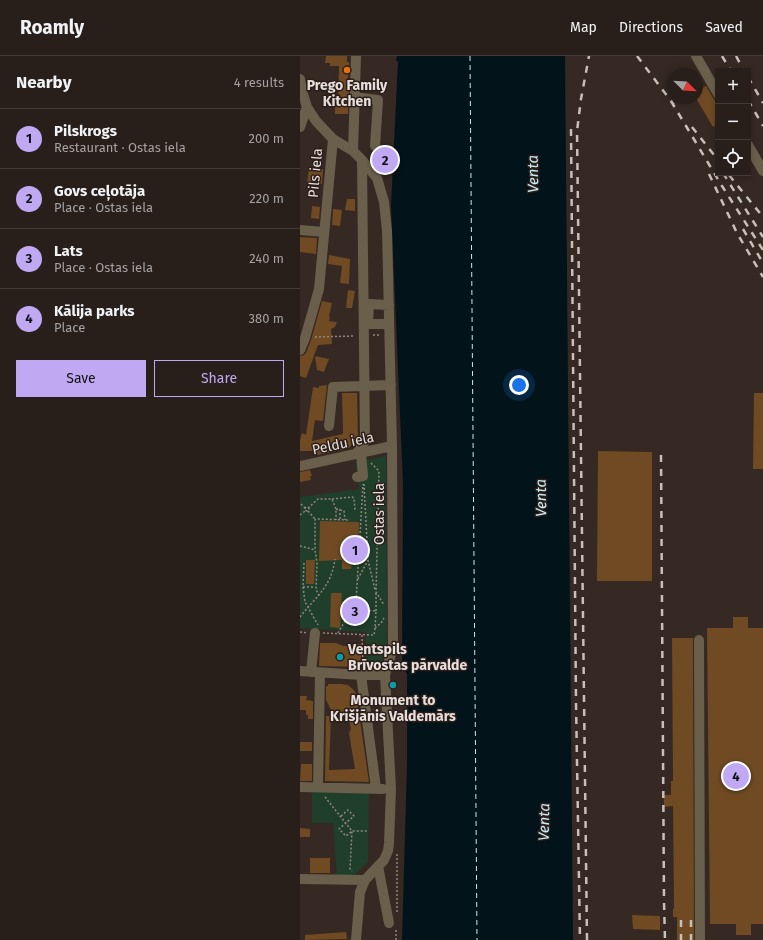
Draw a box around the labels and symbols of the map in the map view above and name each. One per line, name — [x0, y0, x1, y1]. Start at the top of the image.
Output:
marker: Prego Family Kitchen — [342, 65, 352, 75]
north arrow — [667, 68, 703, 104]
place label: Prego Family Kitchen — [307, 77, 388, 110]
pin: 2 — [372, 145, 398, 175]
street label: Pils iela — [305, 148, 326, 199]
water label: Venta — [524, 155, 542, 193]
your location — [509, 375, 529, 395]
street label: Peldu iela — [311, 429, 376, 458]
water label: Venta — [532, 479, 550, 517]
street label: Ostas iela — [371, 483, 388, 545]
pin: 1 — [342, 535, 368, 565]
pin: 3 — [342, 596, 368, 626]
place label: Ventspils Brīvostas pārvalde — [347, 641, 467, 674]
marker: Ventspils Brīvostas pārvalde — [335, 652, 345, 662]
marker: Monument to Krišjānis Valdemārs — [388, 680, 398, 690]
place label: Monument to Krišjānis Valdemārs — [330, 692, 456, 725]
pin: 4 — [723, 761, 749, 791]
water label: Venta — [535, 803, 553, 841]

